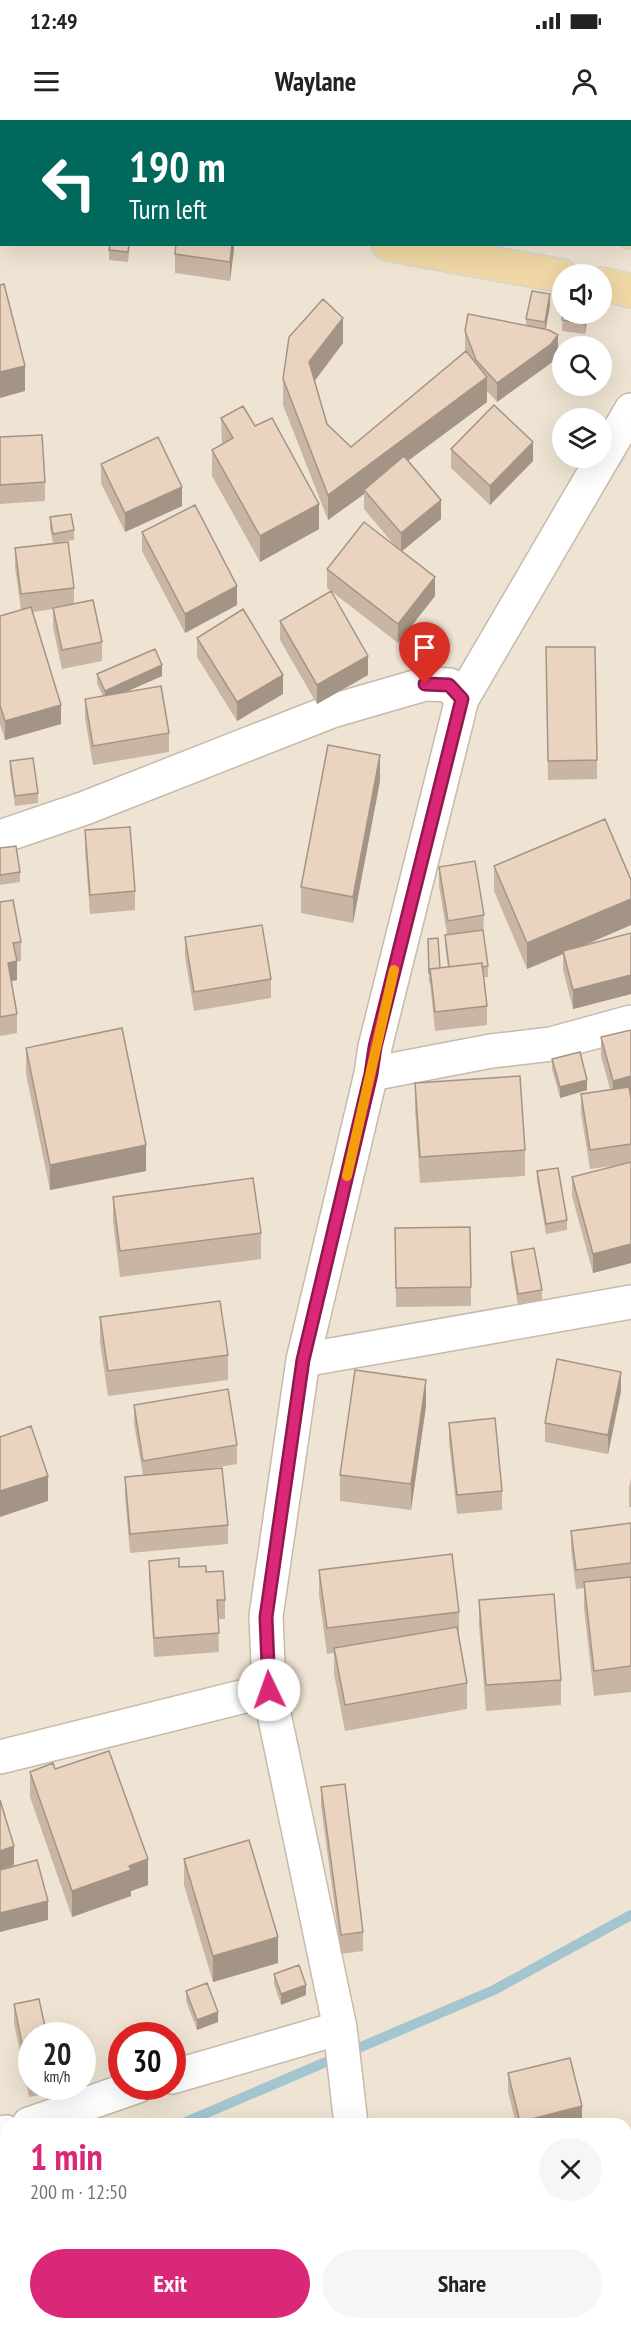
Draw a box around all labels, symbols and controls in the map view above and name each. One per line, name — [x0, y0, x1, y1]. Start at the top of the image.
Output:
text: 12:49 — [30, 7, 78, 35]
text: Waylane — [275, 64, 356, 98]
icon: menu — [30, 65, 63, 98]
icon: person — [568, 65, 601, 98]
text: 190 m — [129, 139, 226, 194]
icon: left — [30, 144, 108, 222]
text: Turn left — [129, 192, 207, 226]
map controls — [552, 264, 612, 468]
button: sound — [552, 264, 612, 324]
button: search — [552, 336, 612, 396]
button: layers — [552, 408, 612, 468]
pin — [399, 622, 450, 684]
icon: arrive — [408, 631, 441, 664]
position arrow — [237, 1658, 301, 1722]
speed limit sign: 30 — [108, 2022, 186, 2100]
text: 20 — [43, 2034, 71, 2073]
text: km/h — [44, 2067, 70, 2086]
text: 1 min — [30, 2133, 103, 2180]
button: close — [539, 2138, 602, 2201]
text: 200 m · 12:50 — [30, 2179, 127, 2205]
button: Exit — [30, 2249, 310, 2318]
button: Share — [322, 2249, 602, 2318]

